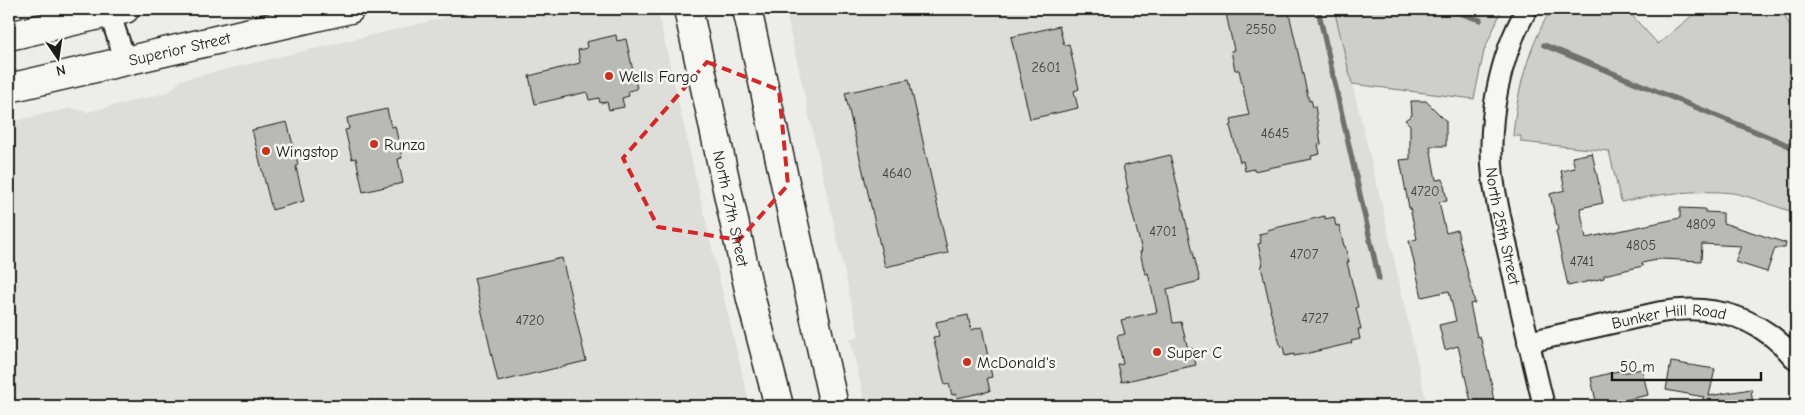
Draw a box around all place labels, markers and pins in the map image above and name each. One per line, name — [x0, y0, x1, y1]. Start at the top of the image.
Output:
place label: Wells Fargo — [619, 68, 698, 86]
marker: Wells Fargo — [603, 70, 615, 82]
place label: Runza — [384, 136, 425, 154]
marker: Runza — [368, 138, 380, 150]
place label: Wingstop — [276, 143, 339, 161]
marker: Wingstop — [260, 145, 272, 157]
place label: Super C — [1167, 344, 1222, 362]
marker: Super C — [1151, 346, 1163, 358]
place label: McDonald's — [977, 354, 1056, 372]
marker: McDonald's — [961, 356, 973, 368]

